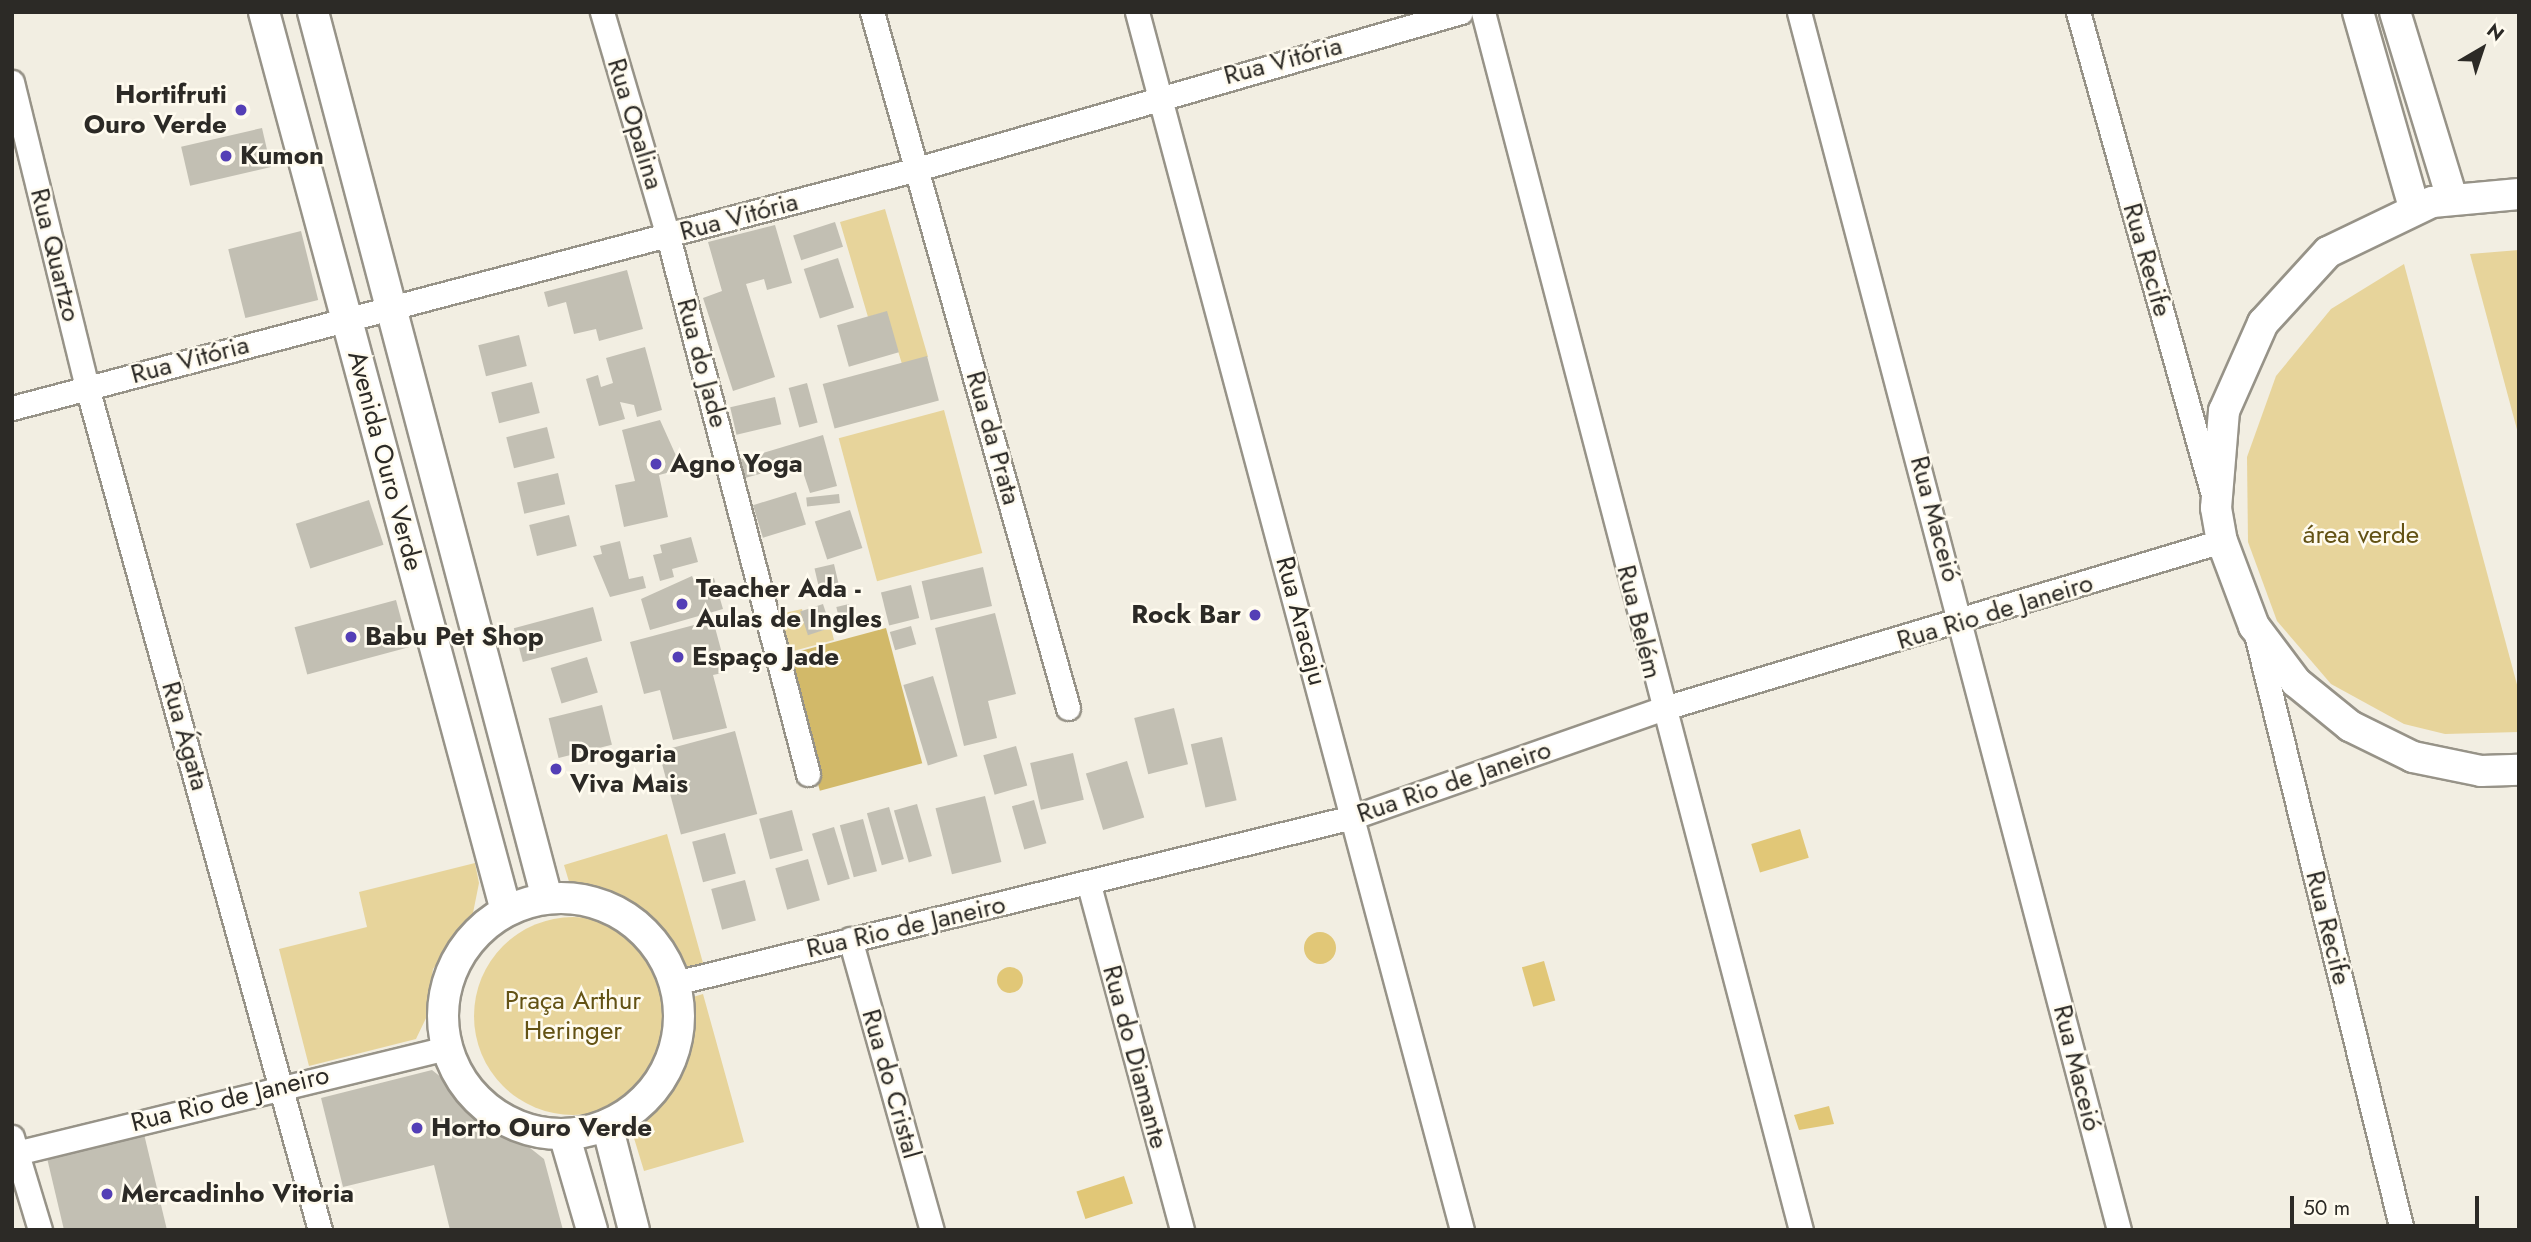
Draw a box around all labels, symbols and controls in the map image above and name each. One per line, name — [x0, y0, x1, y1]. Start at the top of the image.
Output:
north arrow — [2447, 14, 2517, 84]
text: N — [2481, 17, 2510, 48]
street label: Rua Vitória — [1220, 30, 1346, 92]
street label: Rua Opalina — [600, 55, 670, 193]
place label: Hortifruti Ouro Verde — [84, 79, 227, 140]
marker: Hortifruti Ouro Verde — [233, 102, 249, 118]
place label: Kumon — [240, 140, 324, 172]
marker: Kumon — [218, 148, 234, 164]
street label: Rua Quartzo — [23, 185, 87, 325]
street label: Rua Vitória — [676, 186, 802, 248]
street label: Rua Recife — [2116, 200, 2178, 320]
street label: Rua do Jade — [670, 295, 734, 431]
street label: Rua Vitória — [127, 329, 253, 391]
street label: Avenida Ouro Verde — [341, 348, 429, 574]
street label: Rua da Prata — [959, 368, 1027, 508]
place label: Agno Yoga — [670, 448, 803, 480]
street label: Rua Maceió — [1903, 453, 1967, 585]
marker: Agno Yoga — [648, 456, 664, 472]
park label: área verde — [2303, 519, 2419, 551]
street label: Rua Aracaju — [1269, 553, 1333, 689]
street label: Rua Belém — [1610, 562, 1668, 682]
street label: Rua Rio de Janeiro — [1893, 567, 2097, 657]
place label: Teacher Ada - Aulas de Ingles — [696, 573, 882, 634]
marker: Teacher Ada - Aulas de Ingles — [674, 596, 690, 612]
place label: Rock Bar — [1131, 599, 1241, 631]
marker: Rock Bar — [1247, 607, 1263, 623]
place label: Babu Pet Shop — [365, 621, 544, 653]
marker: Babu Pet Shop — [343, 629, 359, 645]
place label: Espaço Jade — [692, 641, 839, 673]
marker: Espaço Jade — [670, 649, 686, 665]
street label: Rua Ágata — [155, 678, 215, 794]
street label: Rua Rio de Janeiro — [1353, 734, 1555, 830]
place label: Drogaria Viva Mais — [570, 738, 688, 800]
marker: Drogaria Viva Mais — [548, 761, 564, 777]
street label: Rua Recife — [2299, 868, 2357, 988]
street label: Rua Rio de Janeiro — [804, 889, 1008, 965]
street label: Rua do Diamante — [1096, 962, 1174, 1152]
park label: Praça Arthur Heringer — [505, 985, 641, 1046]
street label: Rua Maceió — [2046, 1002, 2108, 1134]
street label: Rua do Cristal — [855, 1006, 927, 1162]
street label: Rua Rio de Janeiro — [128, 1059, 332, 1139]
place label: Horto Ouro Verde — [431, 1112, 652, 1144]
marker: Horto Ouro Verde — [409, 1120, 425, 1136]
place label: Mercadinho Vitoria — [121, 1178, 354, 1210]
scale bar — [2293, 1182, 2482, 1226]
marker: Mercadinho Vitoria — [99, 1186, 115, 1202]
text: 50 m — [2303, 1193, 2350, 1223]

